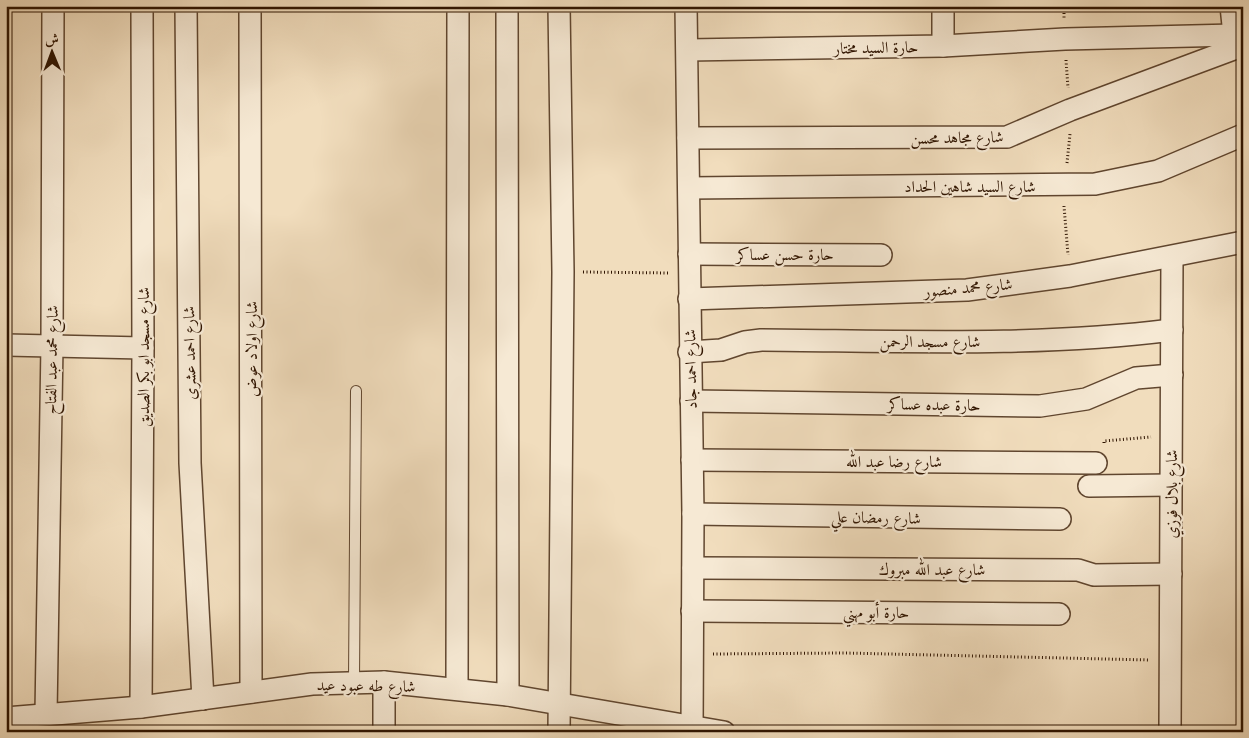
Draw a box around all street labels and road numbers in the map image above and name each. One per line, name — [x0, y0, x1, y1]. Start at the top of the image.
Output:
street label: حارة السيد مختار — [832, 36, 918, 58]
street label: شارع مجاهد محسن — [910, 126, 1004, 152]
street label: شارع السيد شاهين الحداد — [904, 176, 1036, 200]
street label: حارة حسن عساكر — [734, 244, 834, 266]
street label: شارع محمد منصور — [921, 273, 1014, 305]
street label: شارع مسجد ابو بكر الصديق — [133, 287, 157, 427]
street label: شارع اولاد عوض — [241, 301, 265, 397]
street label: شارع محمد عبد الفتاح — [40, 305, 67, 415]
street label: شارع احمد عشرى — [178, 306, 204, 400]
street label: شارع احمد جاد — [679, 329, 705, 409]
street label: شارع مسجد الرحمن — [880, 331, 980, 355]
street label: حارة عبده عساكر — [885, 393, 981, 416]
street label: شارع رضا عبد الله — [846, 449, 942, 475]
street label: شارع بلال فوزي — [1161, 450, 1185, 538]
street label: شارع رمضان علي — [831, 506, 921, 534]
street label: شارع عبد الله مبروك — [879, 557, 985, 583]
street label: حارة أبو مهني — [843, 601, 909, 628]
street label: شارع طه عبود عيد — [316, 674, 416, 700]

